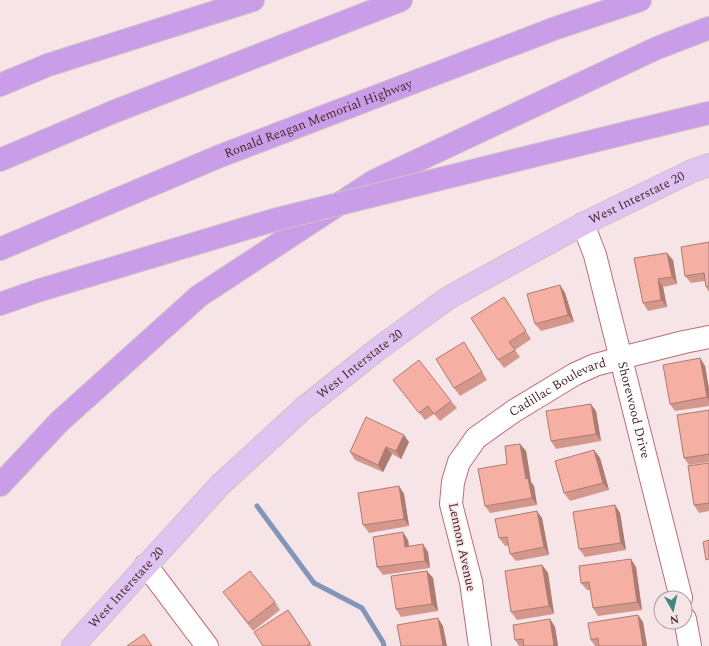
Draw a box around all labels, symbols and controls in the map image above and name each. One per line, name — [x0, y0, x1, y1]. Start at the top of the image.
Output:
street label: Ronald Reagan Memorial Highway — [221, 73, 416, 164]
street label: West Interstate 20 — [585, 166, 689, 230]
street label: West Interstate 20 — [312, 324, 407, 404]
street label: Cadillac Boulevard — [505, 352, 608, 422]
street label: Shorewood Drive — [612, 359, 656, 461]
street label: Lennon Avenue — [443, 501, 481, 593]
street label: West Interstate 20 — [84, 542, 169, 633]
north arrow — [653, 590, 693, 630]
text: N — [669, 610, 680, 628]

